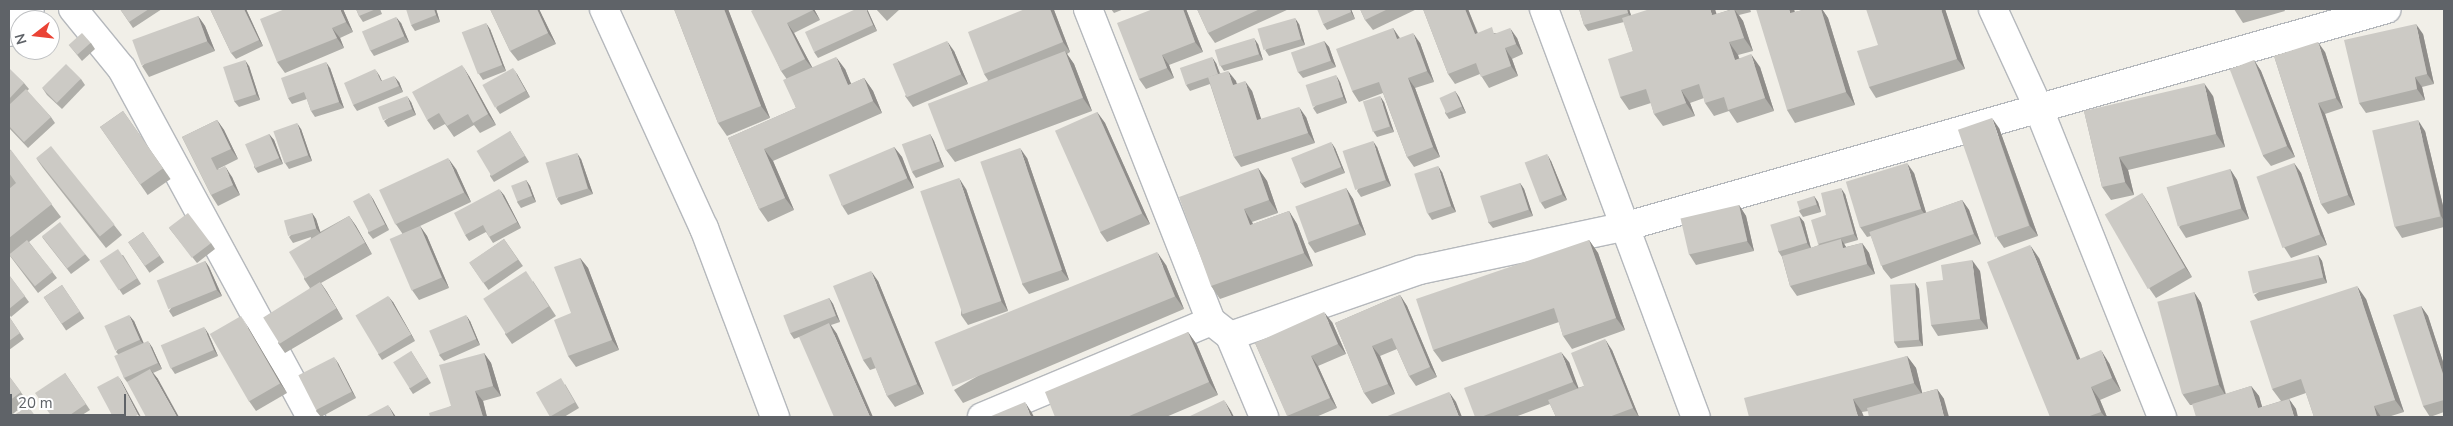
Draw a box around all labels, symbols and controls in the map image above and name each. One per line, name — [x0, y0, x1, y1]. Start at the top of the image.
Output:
north arrow — [10, 10, 60, 60]
text: N — [10, 31, 32, 47]
scale bar — [12, 384, 129, 416]
text: 20 m — [18, 393, 53, 413]

